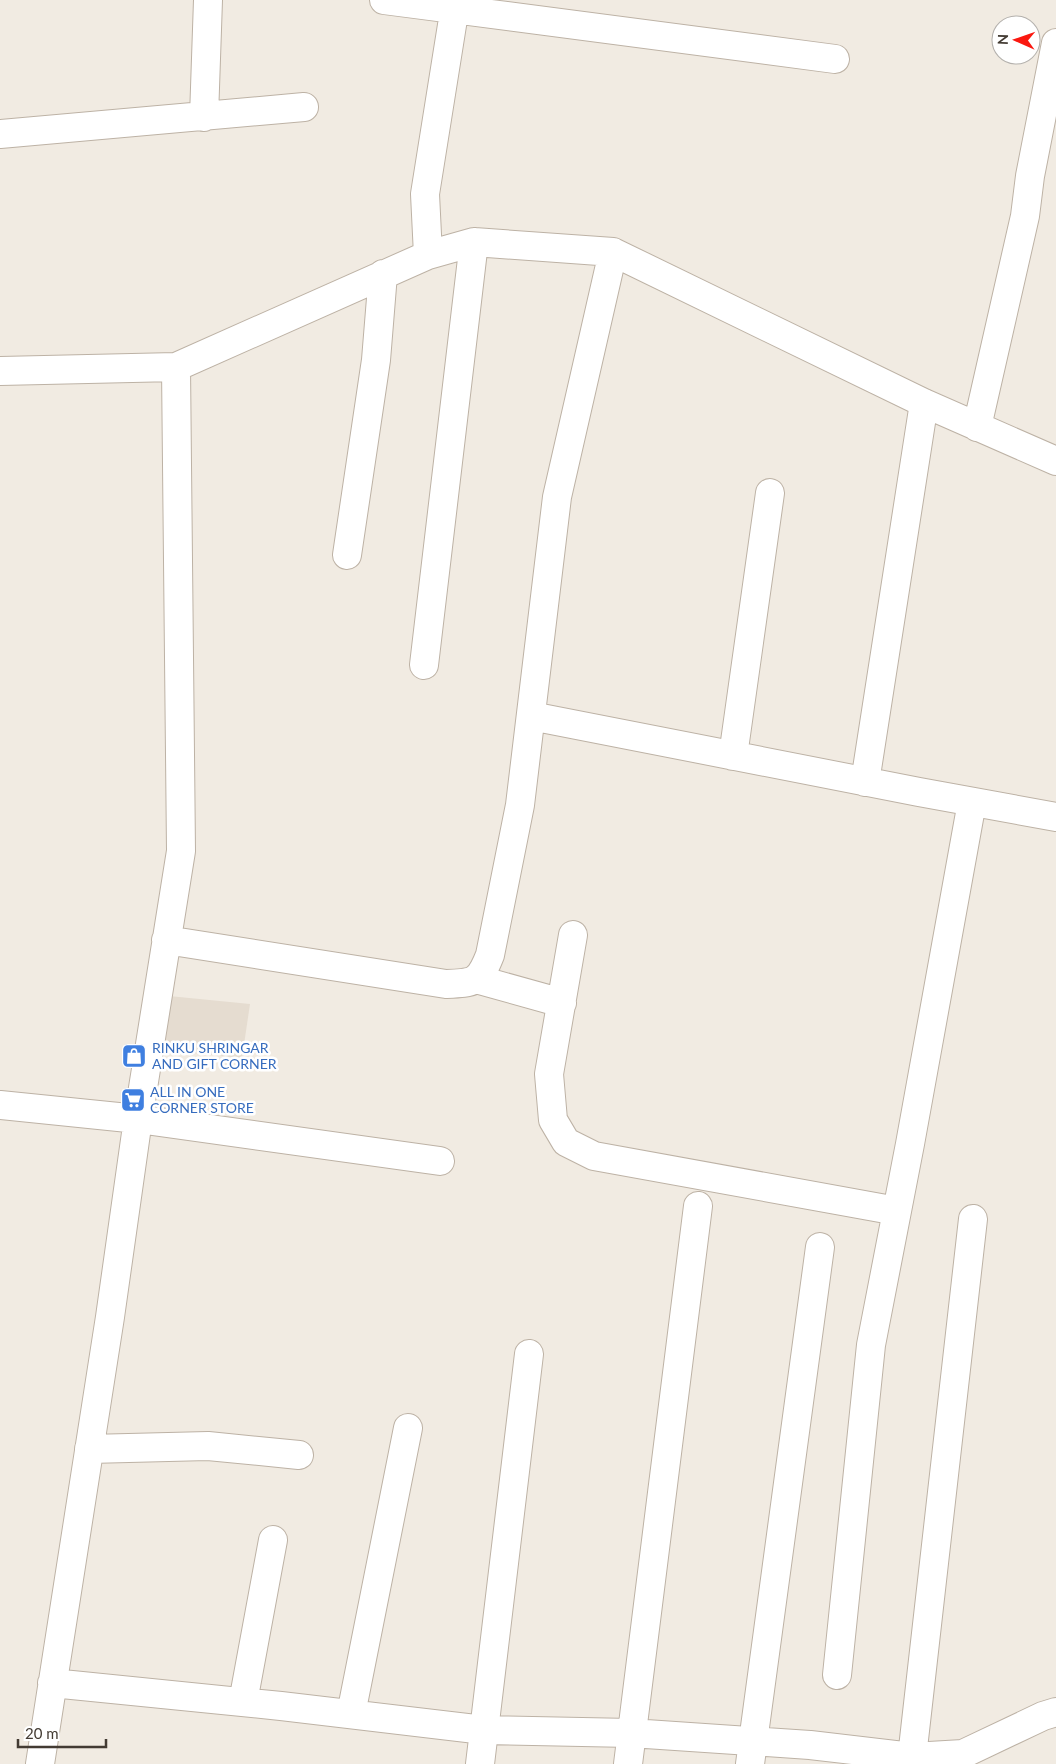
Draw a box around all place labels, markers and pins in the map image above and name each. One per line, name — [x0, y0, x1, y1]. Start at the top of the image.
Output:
place label: RINKU SHRINGAR AND GIFT CORNER — [152, 1039, 277, 1072]
shop icon: RINKU SHRINGAR AND GIFT CORNER — [121, 1043, 147, 1069]
place label: ALL IN ONE CORNER STORE — [150, 1083, 254, 1116]
supermarket icon: ALL IN ONE CORNER STORE — [120, 1087, 146, 1113]

